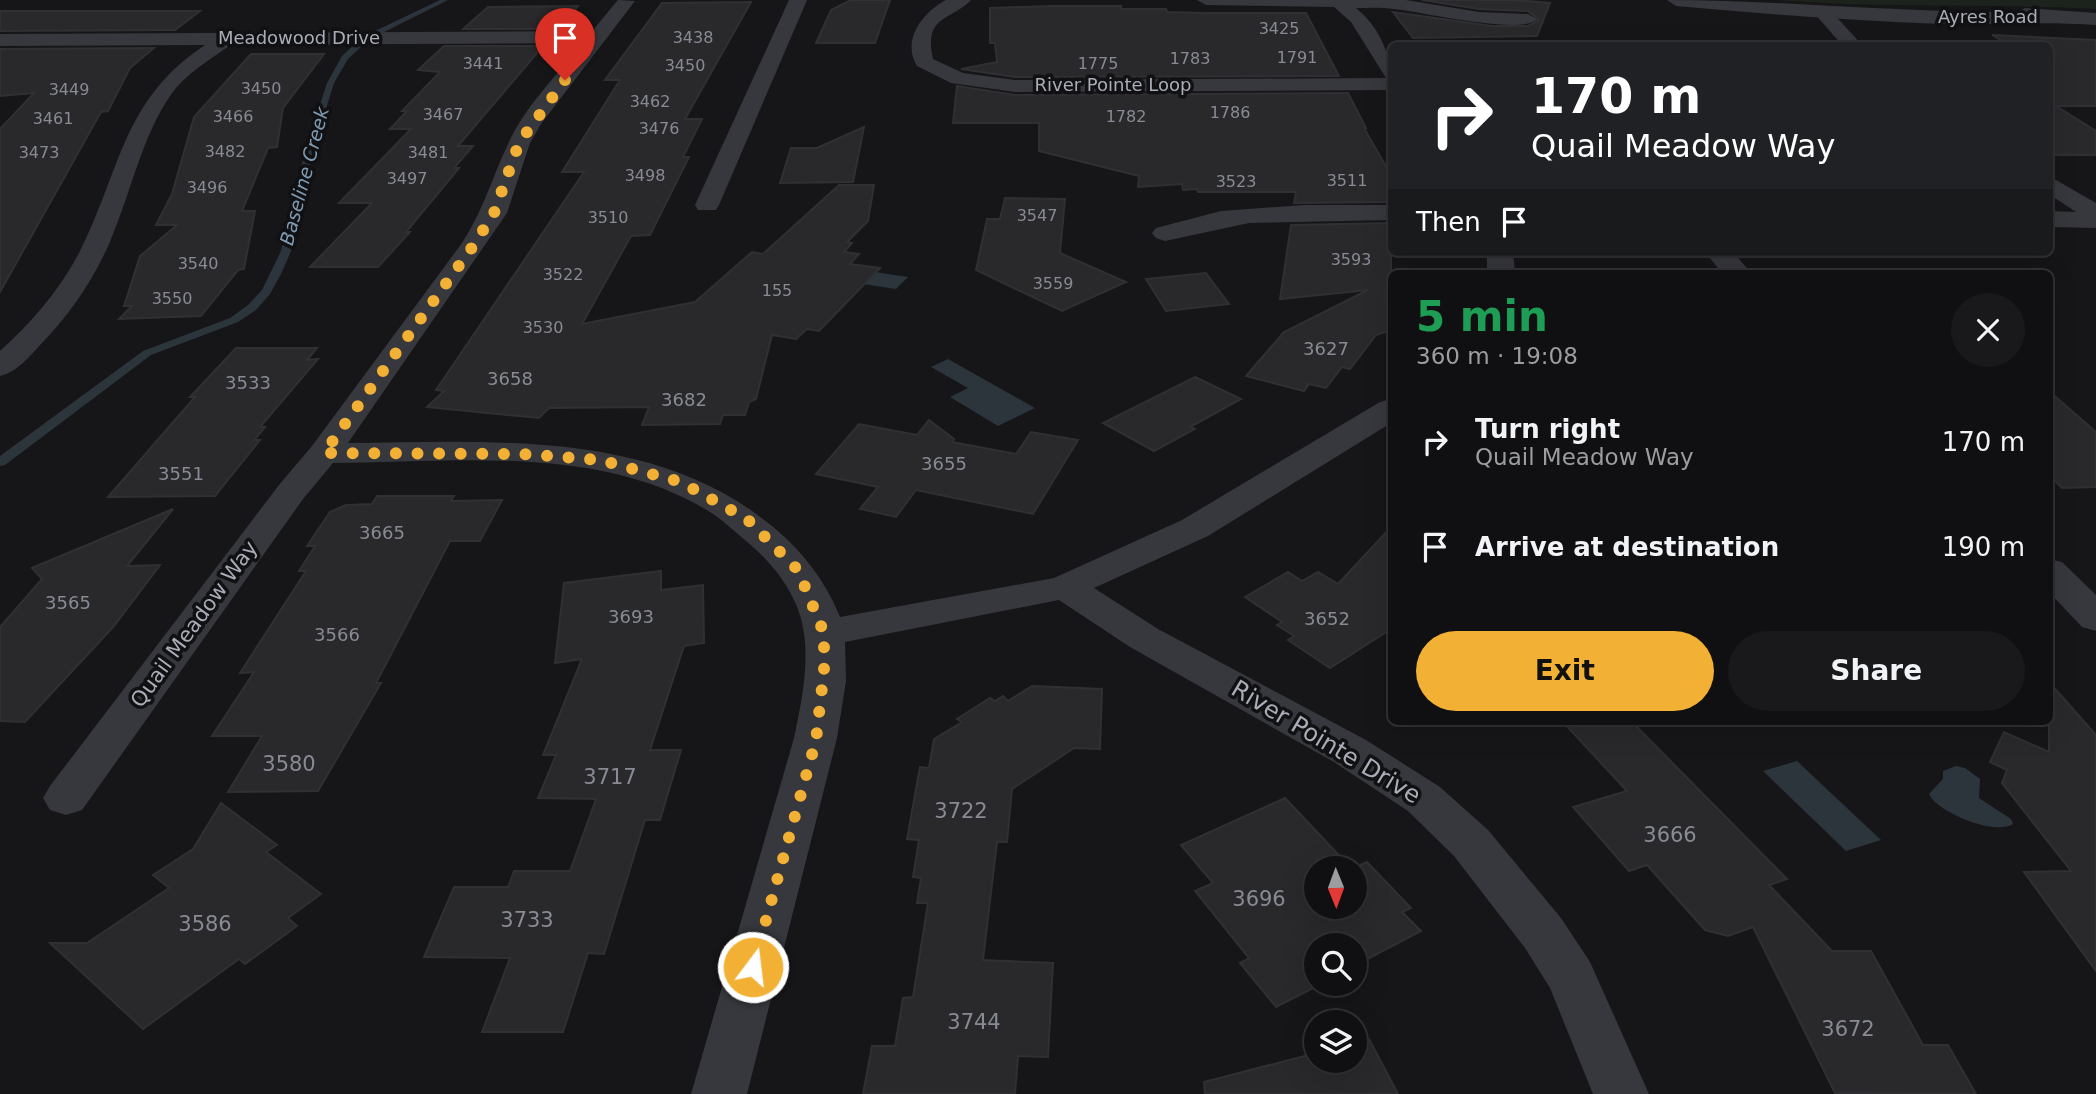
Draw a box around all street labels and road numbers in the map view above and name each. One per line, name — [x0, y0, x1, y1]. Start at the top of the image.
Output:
street label: Ayres Road — [1938, 6, 2038, 27]
street label: Meadowood Drive — [218, 27, 380, 48]
street label: River Pointe Loop — [1034, 74, 1192, 95]
street label: Quail Meadow Way — [126, 536, 262, 712]
street label: River Pointe Drive — [1226, 674, 1426, 810]

